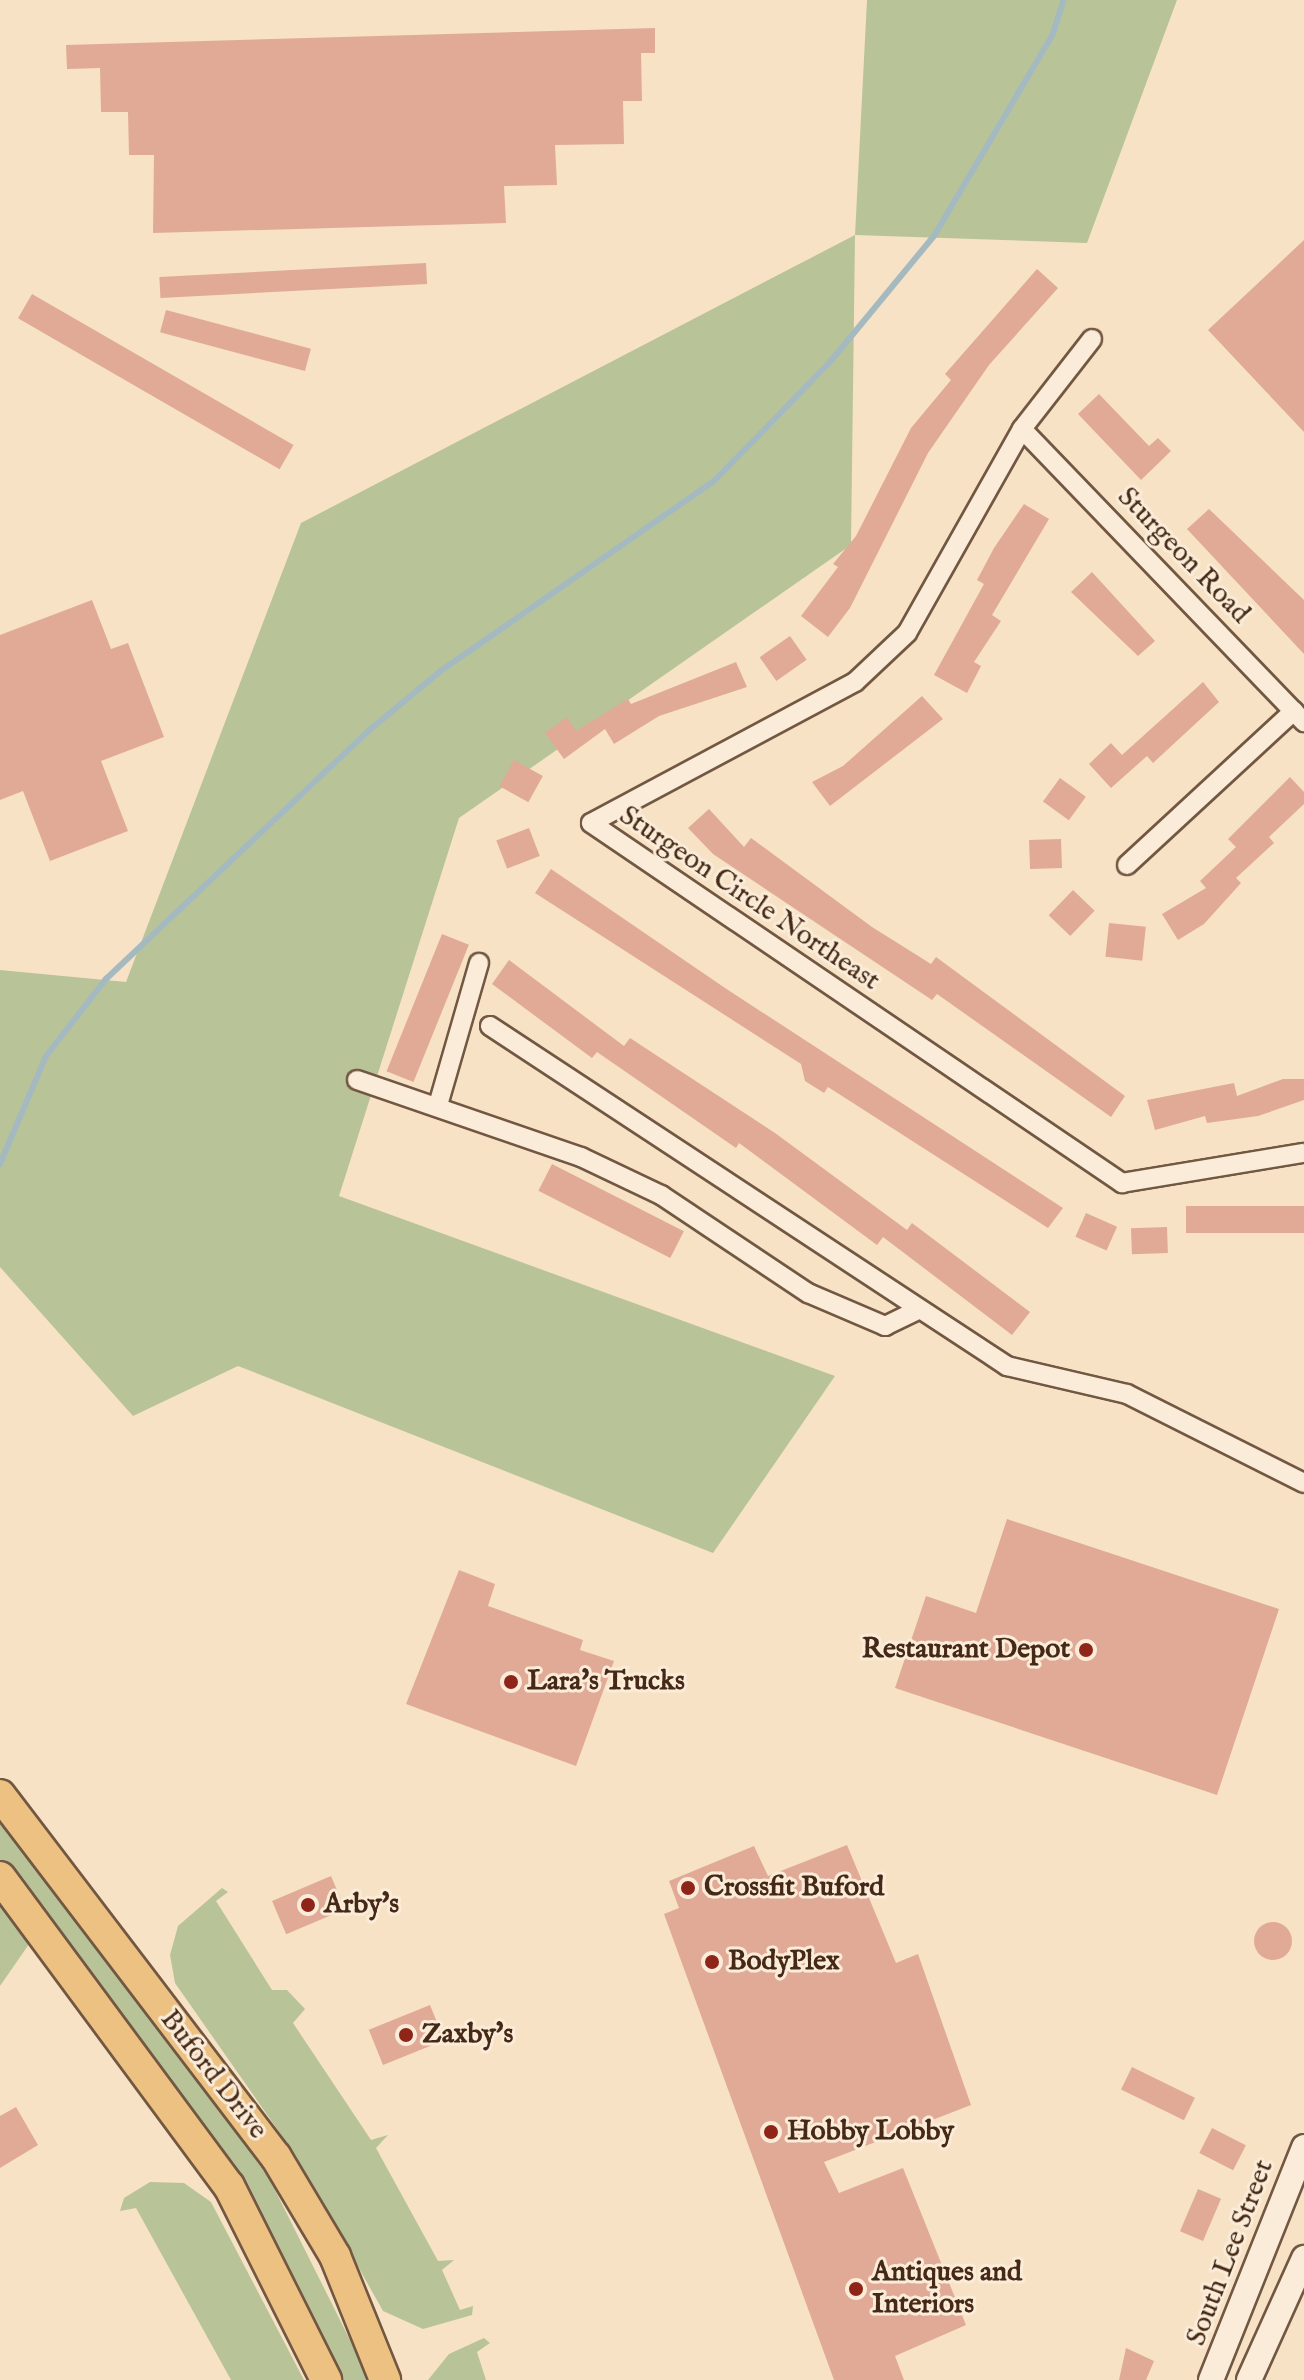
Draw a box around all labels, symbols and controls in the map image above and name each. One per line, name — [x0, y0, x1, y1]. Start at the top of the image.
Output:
street label: Sturgeon Road — [1110, 481, 1256, 631]
street label: Sturgeon Circle Northeast — [613, 799, 885, 999]
place label: Restaurant Depot — [862, 1633, 1070, 1667]
marker: Restaurant Depot — [1077, 1641, 1095, 1659]
place label: Lara's Trucks — [527, 1665, 685, 1699]
marker: Lara's Trucks — [502, 1673, 520, 1691]
place label: Crossfit Buford — [704, 1871, 884, 1905]
marker: Crossfit Buford — [679, 1879, 697, 1897]
place label: Arby's — [324, 1888, 399, 1922]
marker: Arby's — [299, 1896, 317, 1914]
place label: BodyPlex — [728, 1945, 840, 1979]
marker: BodyPlex — [703, 1953, 721, 1971]
street label: Buford Drive — [152, 2004, 274, 2146]
place label: Zaxby's — [422, 2018, 513, 2052]
marker: Zaxby's — [397, 2026, 415, 2044]
place label: Hobby Lobby — [787, 2115, 954, 2149]
marker: Hobby Lobby — [762, 2123, 780, 2141]
street label: South Lee Street — [1180, 2155, 1282, 2351]
place label: Antiques and Interiors — [872, 2256, 1022, 2322]
marker: Antiques and Interiors — [847, 2280, 865, 2298]

